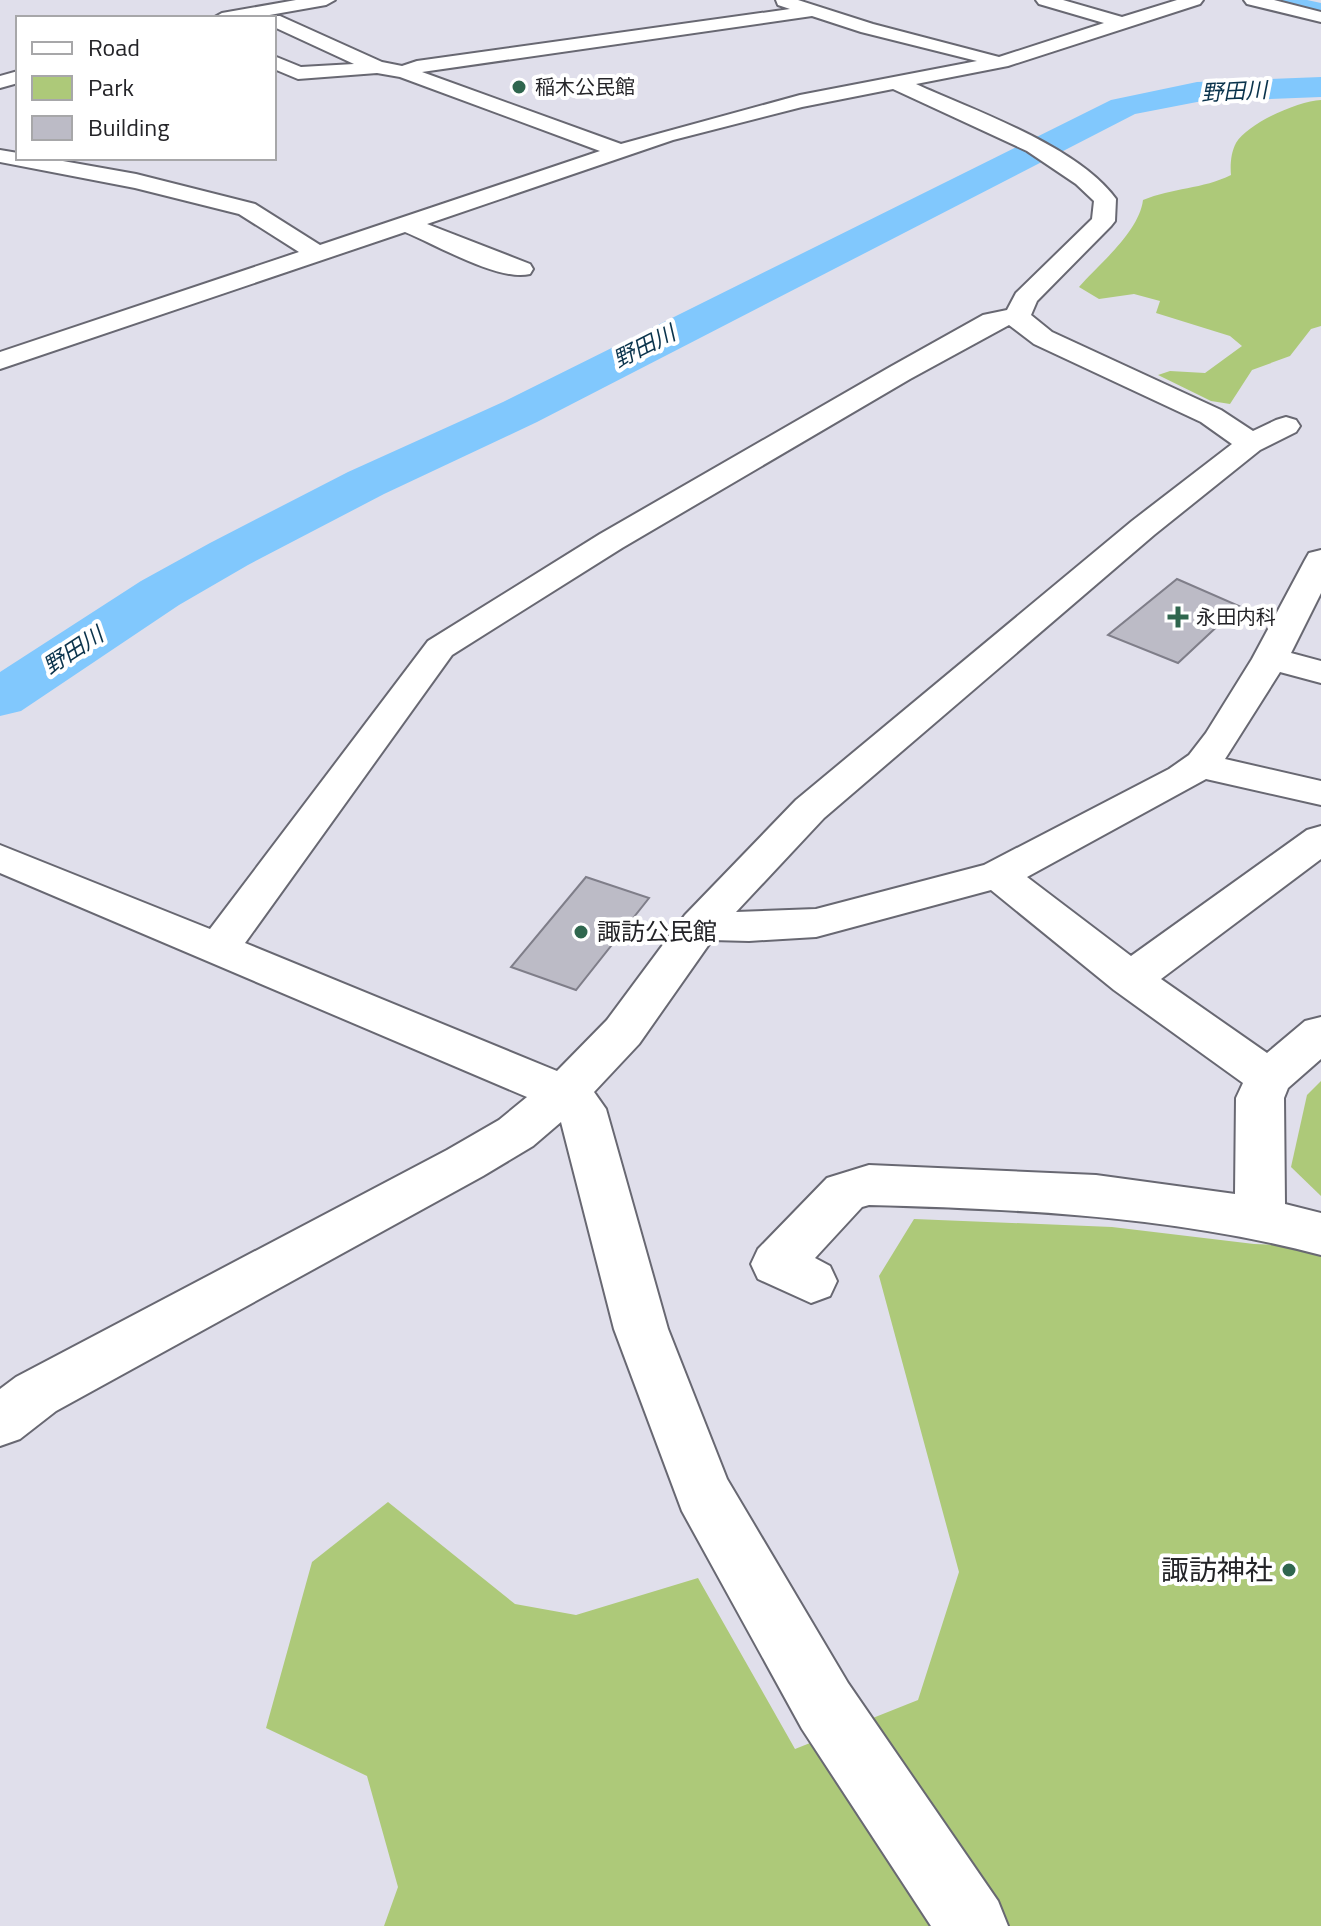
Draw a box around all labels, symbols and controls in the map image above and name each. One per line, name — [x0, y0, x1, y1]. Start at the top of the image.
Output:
legend — [16, 16, 276, 160]
text: Road — [88, 29, 140, 65]
text: Park — [88, 69, 134, 105]
place label: 稲木公民館 — [535, 71, 635, 102]
water label: 野田川 — [1200, 72, 1270, 110]
marker: 稲木公民館 — [510, 78, 528, 96]
text: Building — [88, 109, 170, 145]
water label: 野田川 — [607, 315, 683, 376]
place label: 永田内科 — [1196, 601, 1276, 632]
marker: 永田内科 — [1167, 606, 1189, 628]
water label: 野田川 — [36, 617, 112, 682]
place label: 諏訪公民館 — [597, 913, 717, 949]
marker: 諏訪公民館 — [572, 923, 590, 941]
place label: 諏訪神社 — [1161, 1548, 1273, 1591]
marker: 諏訪神社 — [1280, 1561, 1298, 1579]

